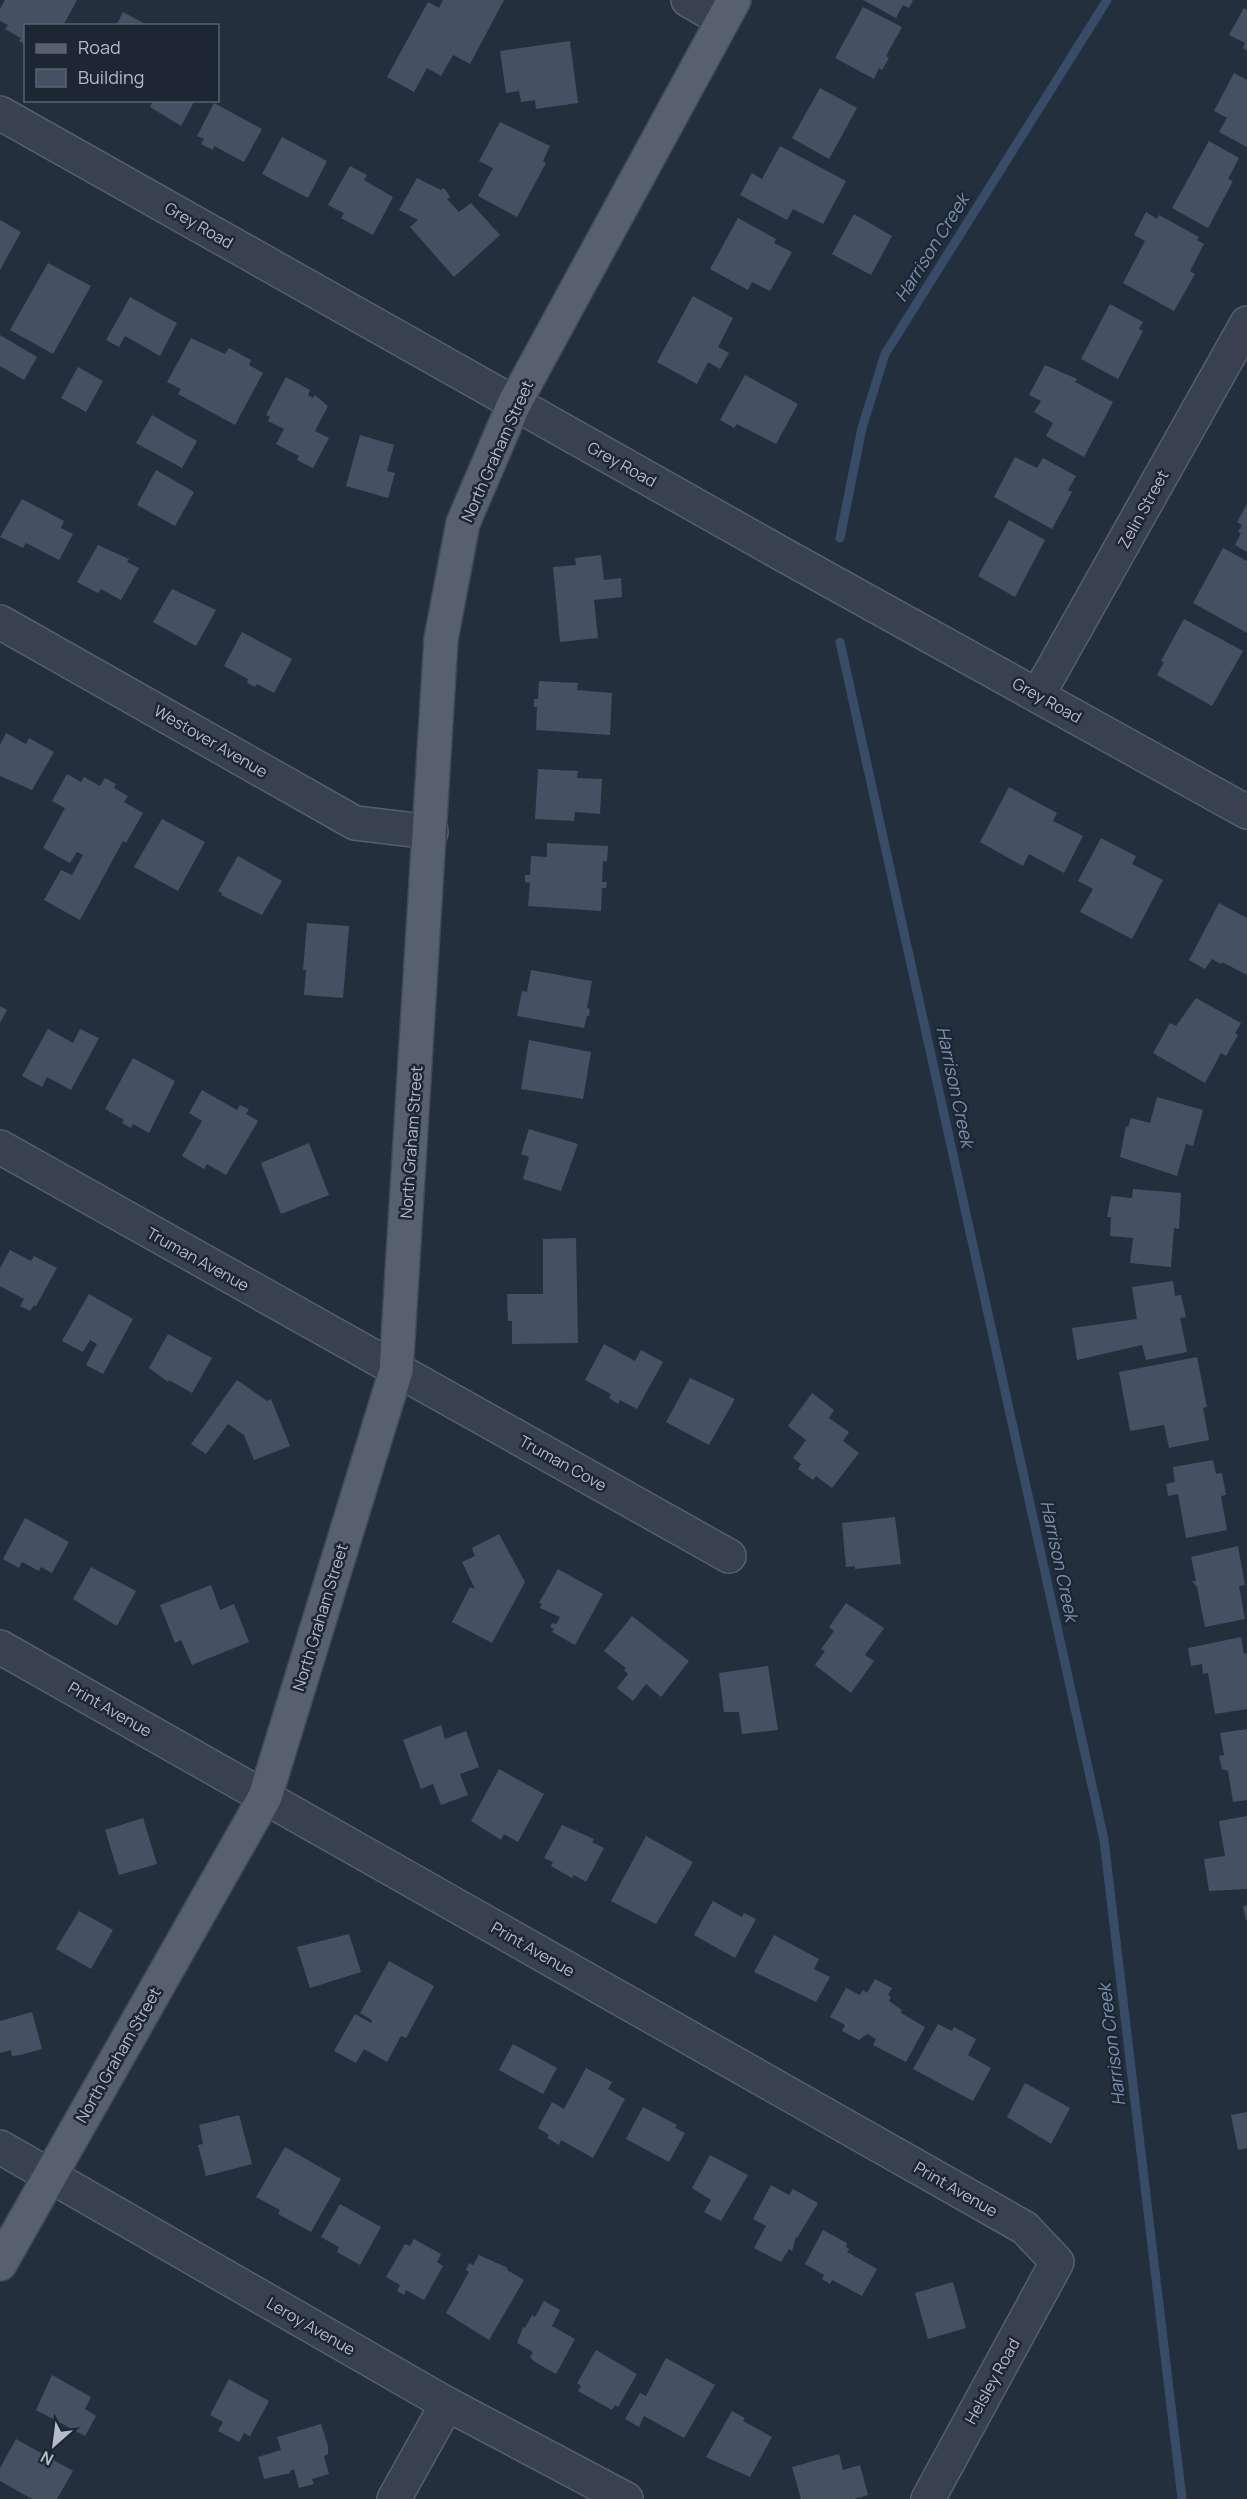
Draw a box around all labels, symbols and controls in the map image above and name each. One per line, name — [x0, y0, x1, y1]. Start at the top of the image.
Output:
legend — [24, 24, 219, 102]
text: Road — [78, 35, 121, 59]
text: Building — [78, 65, 144, 89]
water label: Harrison Creek — [888, 186, 976, 306]
street label: Grey Road — [161, 197, 237, 253]
street label: North Graham Street — [456, 377, 538, 525]
street label: Grey Road — [584, 436, 660, 492]
street label: Zelin Street — [1112, 466, 1174, 552]
street label: Grey Road — [1009, 672, 1085, 728]
street label: Westover Avenue — [150, 699, 272, 783]
water label: Harrison Creek — [931, 1024, 981, 1152]
street label: North Graham Street — [395, 1065, 427, 1219]
street label: Truman Avenue — [143, 1222, 253, 1296]
street label: Truman Cove — [515, 1430, 611, 1496]
water label: Harrison Creek — [1035, 1498, 1085, 1626]
street label: North Graham Street — [287, 1541, 353, 1693]
street label: Print Avenue — [64, 1676, 156, 1742]
street label: Print Avenue — [487, 1916, 579, 1982]
water label: Harrison Creek — [1091, 1980, 1130, 2108]
street label: North Graham Street — [70, 1983, 166, 2127]
street label: Print Avenue — [910, 2156, 1002, 2222]
street label: Leroy Avenue — [263, 2292, 359, 2360]
street label: Helsley Road — [959, 2334, 1025, 2428]
north arrow — [24, 2415, 84, 2475]
text: N — [37, 2446, 57, 2471]

